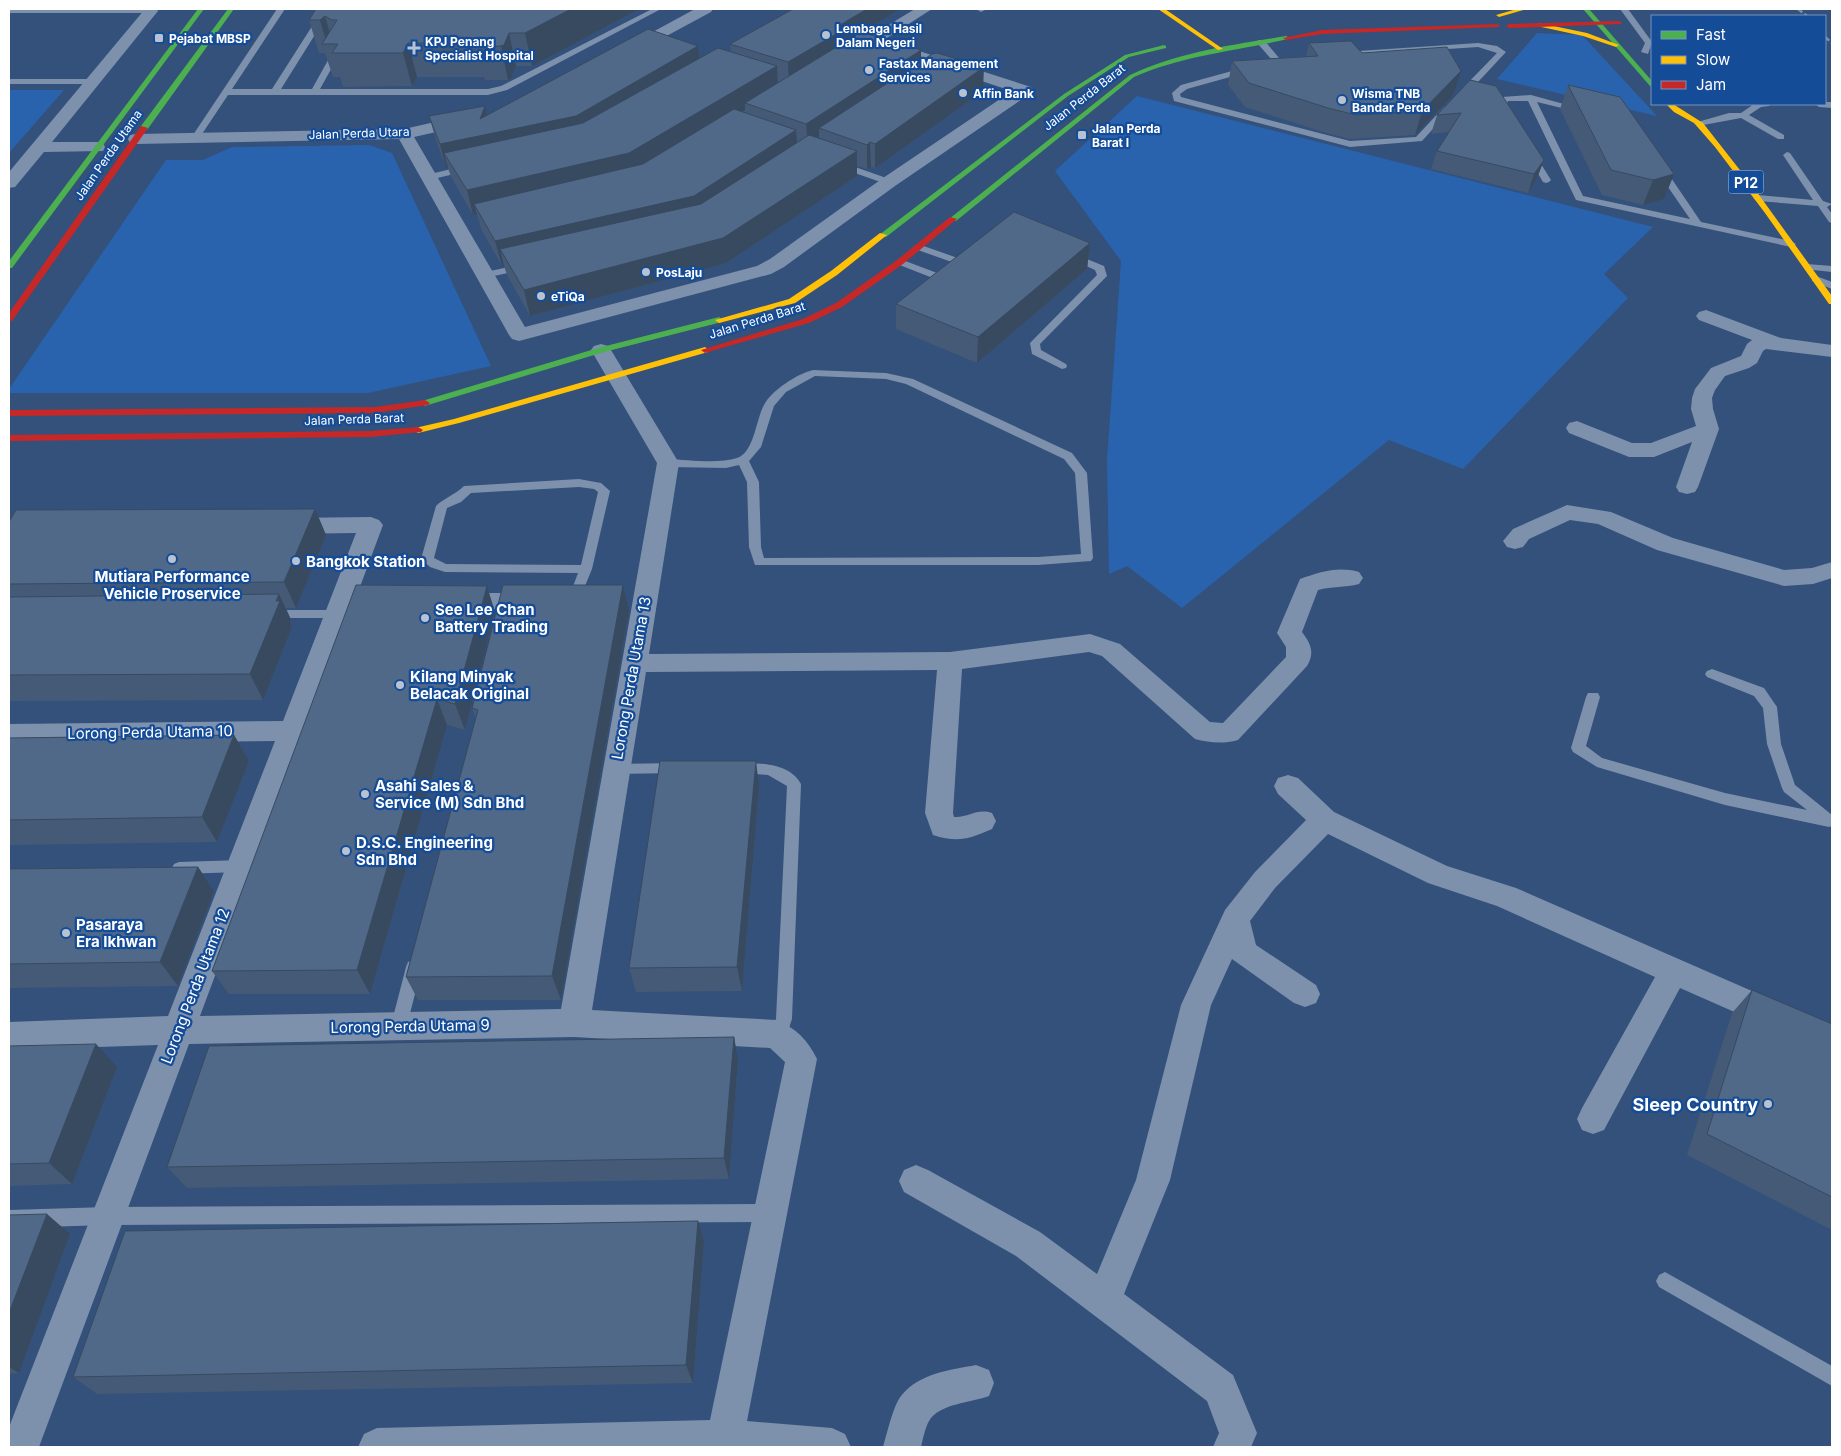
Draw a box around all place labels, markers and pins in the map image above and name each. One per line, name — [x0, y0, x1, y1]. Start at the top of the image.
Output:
place label: Lembaga Hasil Dalam Negeri — [836, 21, 922, 50]
marker: Lembaga Hasil Dalam Negeri — [820, 29, 832, 41]
place label: Pejabat MBSP — [169, 31, 251, 46]
marker: Pejabat MBSP — [153, 32, 165, 44]
place label: KPJ Penang Specialist Hospital — [425, 34, 534, 63]
marker: KPJ Penang Specialist Hospital — [407, 41, 421, 55]
place label: Fastax Management Services — [879, 56, 999, 85]
marker: Fastax Management Services — [863, 64, 875, 76]
place label: Affin Bank — [973, 86, 1034, 101]
place label: Wisma TNB Bandar Perda — [1352, 86, 1431, 115]
marker: Affin Bank — [957, 87, 969, 99]
marker: Wisma TNB Bandar Perda — [1336, 94, 1348, 106]
place label: Jalan Perda Barat I — [1092, 121, 1160, 150]
marker: Jalan Perda Barat I — [1076, 129, 1088, 141]
place label: PosLaju — [656, 265, 702, 280]
marker: PosLaju — [640, 266, 652, 278]
place label: eTiQa — [551, 289, 585, 304]
marker: eTiQa — [535, 290, 547, 302]
place label: Bangkok Station — [306, 552, 425, 571]
marker: Mutiara Performance Vehicle Proservice — [166, 553, 178, 565]
marker: Bangkok Station — [290, 555, 302, 567]
place label: Mutiara Performance Vehicle Proservice — [94, 567, 250, 603]
place label: See Lee Chan Battery Trading — [435, 600, 548, 636]
marker: See Lee Chan Battery Trading — [419, 612, 431, 624]
place label: Kilang Minyak Belacak Original — [410, 667, 529, 703]
marker: Kilang Minyak Belacak Original — [394, 679, 406, 691]
place label: Asahi Sales & Service (M) Sdn Bhd — [375, 776, 524, 812]
marker: Asahi Sales & Service (M) Sdn Bhd — [359, 788, 371, 800]
place label: D.S.C. Engineering Sdn Bhd — [356, 833, 493, 869]
marker: D.S.C. Engineering Sdn Bhd — [340, 845, 352, 857]
place label: Pasaraya Era Ikhwan — [76, 915, 156, 951]
marker: Pasaraya Era Ikhwan — [60, 927, 72, 939]
place label: Sleep Country — [1632, 1094, 1758, 1115]
marker: Sleep Country — [1762, 1098, 1774, 1110]

